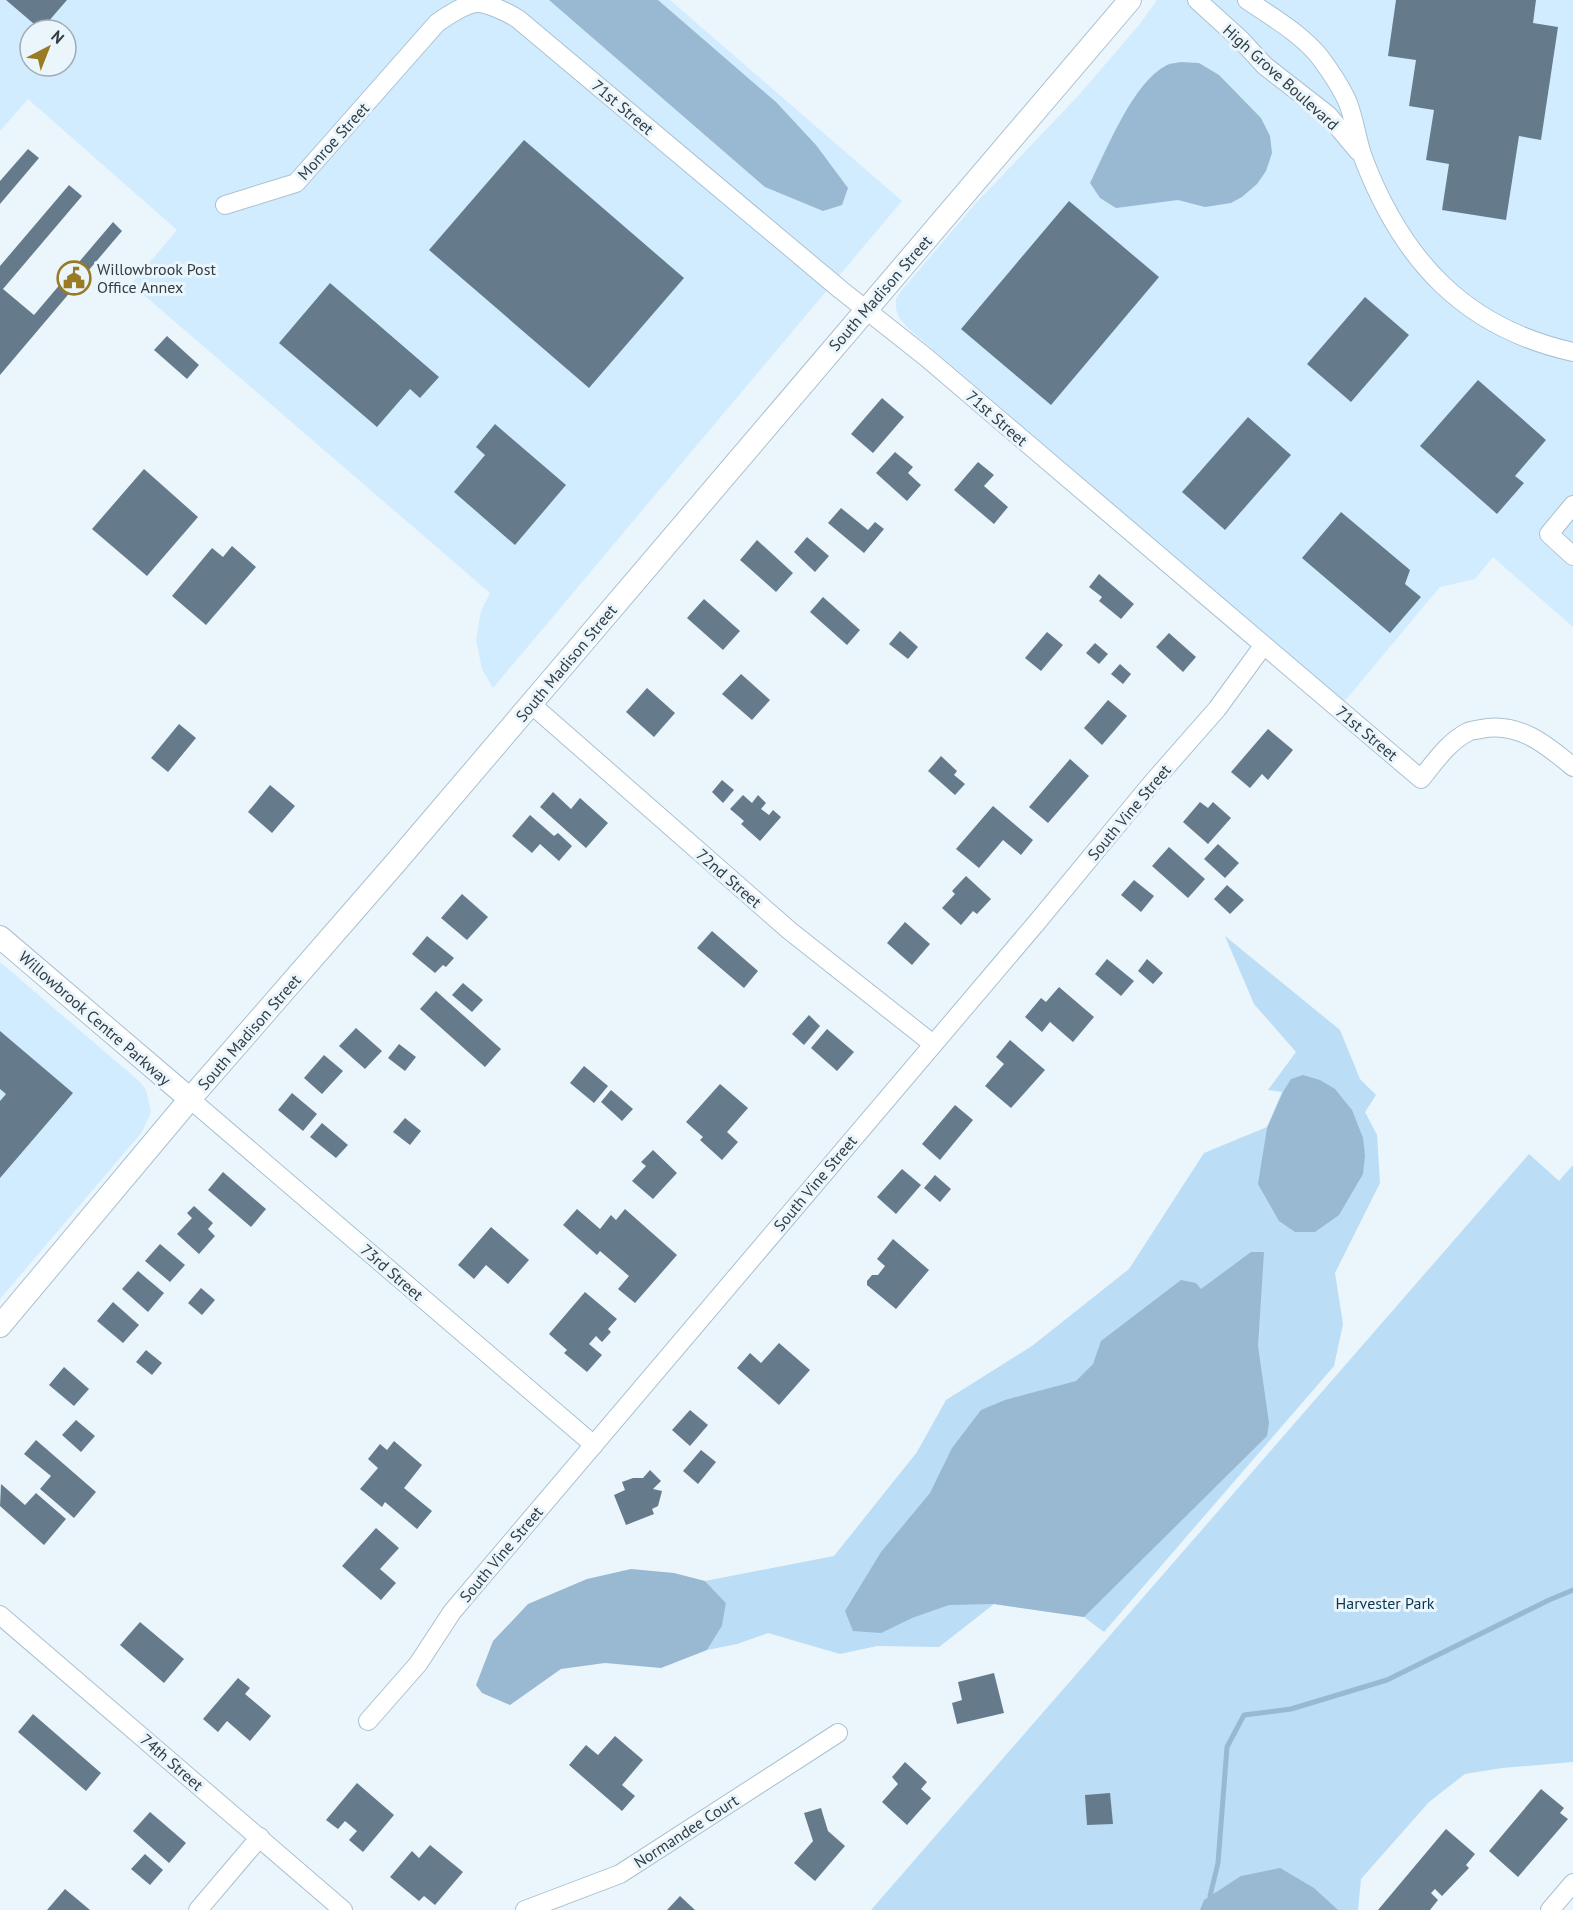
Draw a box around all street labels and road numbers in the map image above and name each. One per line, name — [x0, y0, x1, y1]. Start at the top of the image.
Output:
street label: High Grove Boulevard — [1219, 20, 1343, 134]
street label: 71st Street — [588, 75, 658, 139]
street label: Monroe Street — [293, 98, 373, 184]
street label: South Madison Street — [824, 231, 936, 355]
street label: 71st Street — [962, 386, 1032, 450]
street label: South Madison Street — [511, 600, 621, 726]
street label: 71st Street — [1332, 701, 1402, 765]
street label: South Vine Street — [1083, 760, 1175, 864]
street label: 72nd Street — [692, 844, 766, 912]
street label: Willowbrook Centre Parkway — [15, 946, 176, 1090]
street label: South Madison Street — [193, 970, 305, 1094]
street label: South Vine Street — [769, 1131, 861, 1235]
street label: 73rd Street — [357, 1239, 428, 1305]
street label: South Vine Street — [455, 1502, 547, 1606]
street label: 74th Street — [136, 1729, 208, 1795]
street label: Normandee Court — [630, 1789, 742, 1872]

